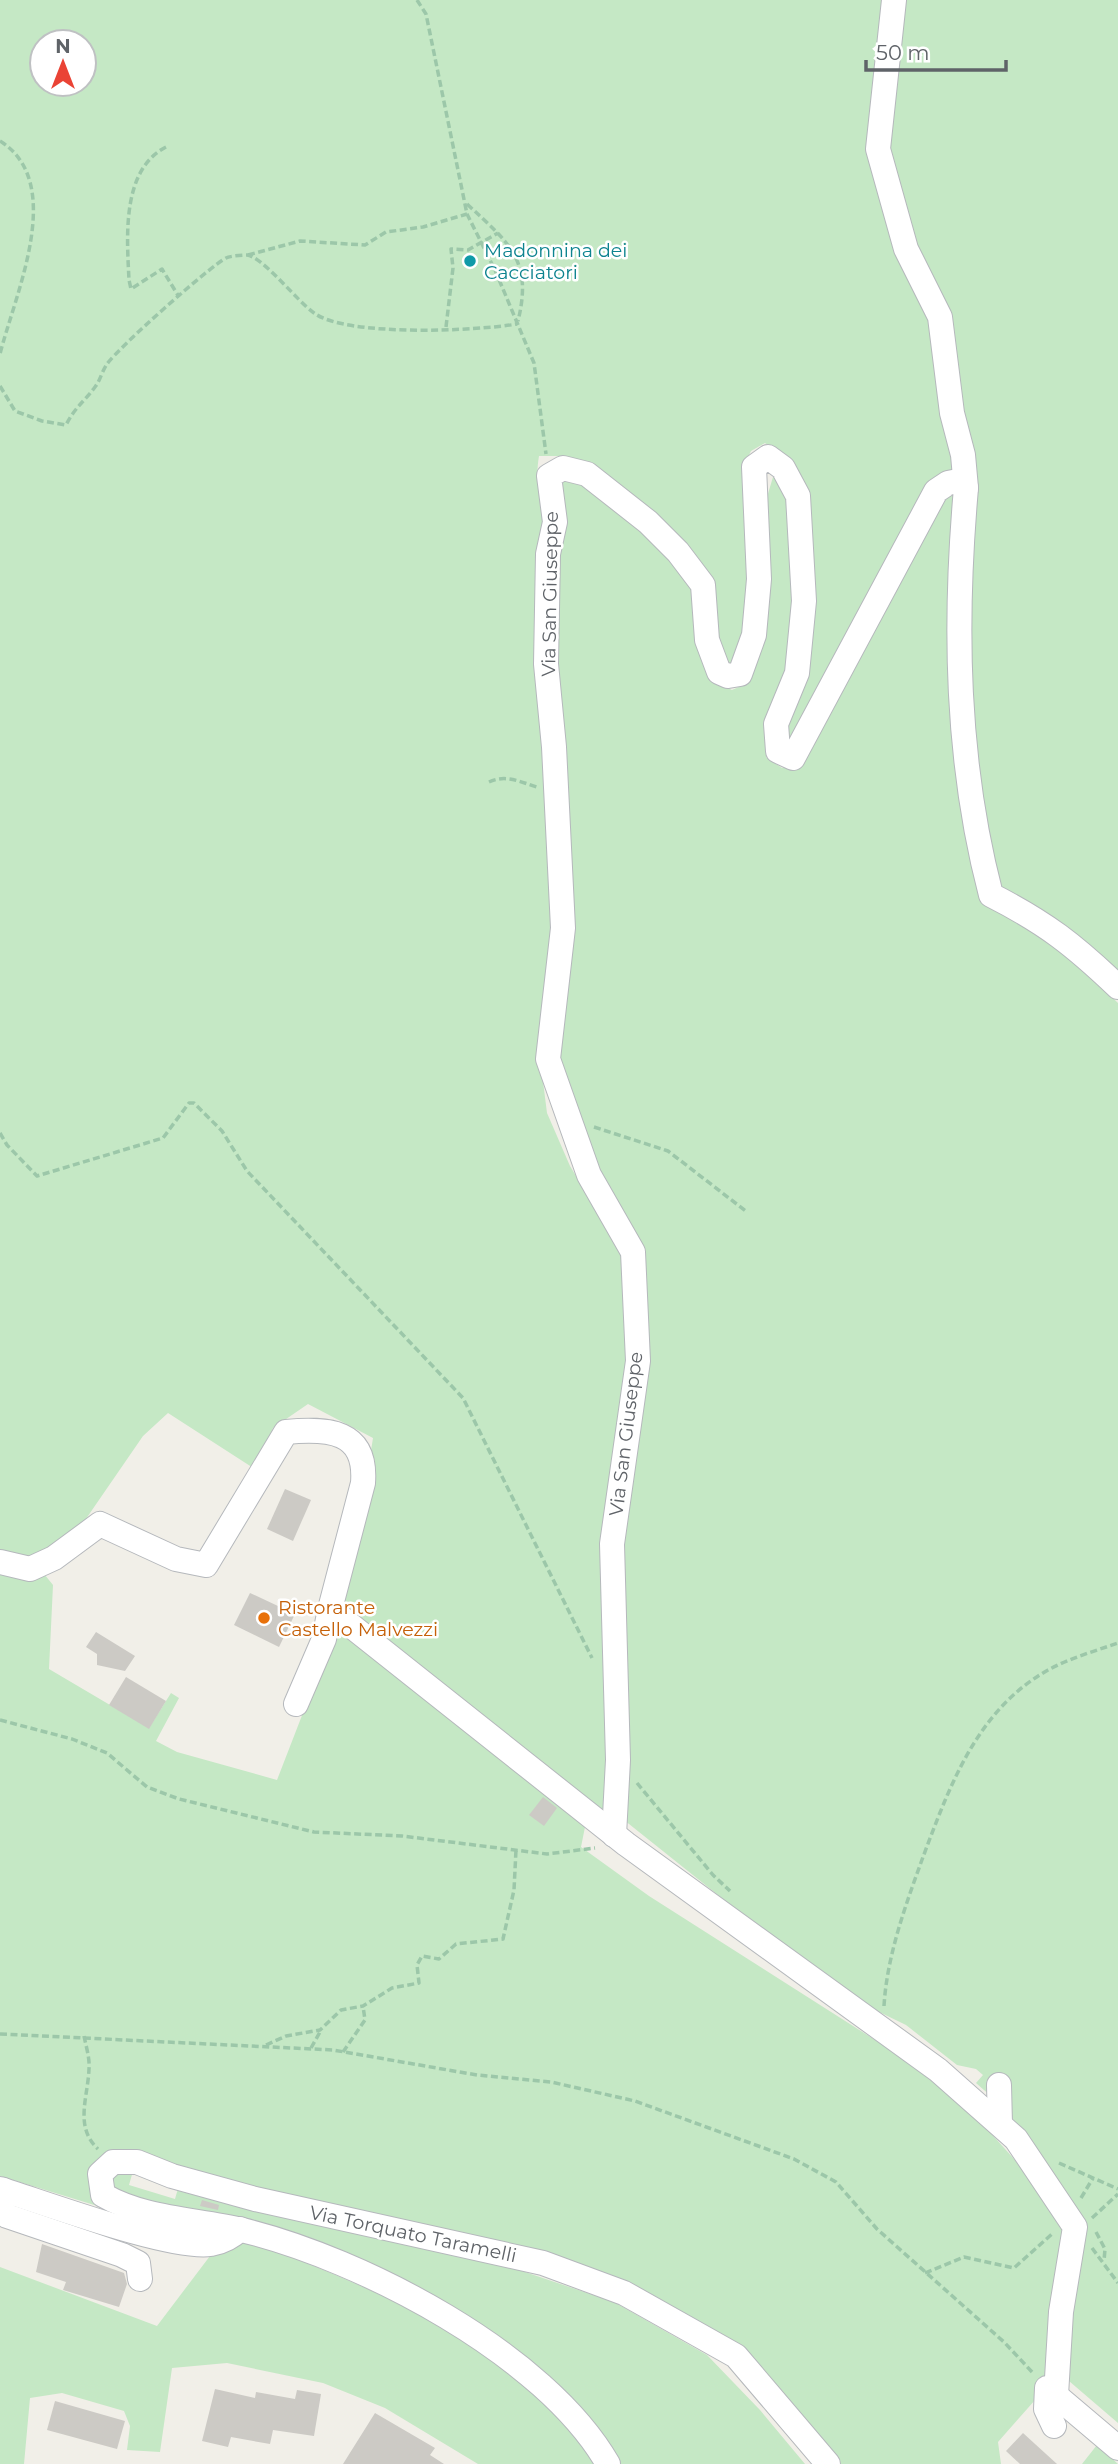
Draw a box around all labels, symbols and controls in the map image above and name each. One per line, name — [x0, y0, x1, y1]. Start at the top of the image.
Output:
north arrow — [28, 28, 98, 98]
scale bar — [866, 28, 1006, 72]
text: N — [55, 35, 71, 58]
text: 50 m — [876, 40, 930, 65]
place label: Madonnina dei Cacciatori — [484, 239, 627, 284]
marker: Madonnina dei Cacciatori — [462, 253, 478, 269]
street label: Via San Giuseppe — [537, 511, 563, 677]
street label: Via San Giuseppe — [605, 1350, 647, 1518]
place label: Ristorante Castello Malvezzi — [278, 1596, 438, 1641]
marker: Ristorante Castello Malvezzi — [256, 1610, 272, 1626]
street label: Via Torquato Taramelli — [307, 2201, 519, 2267]

